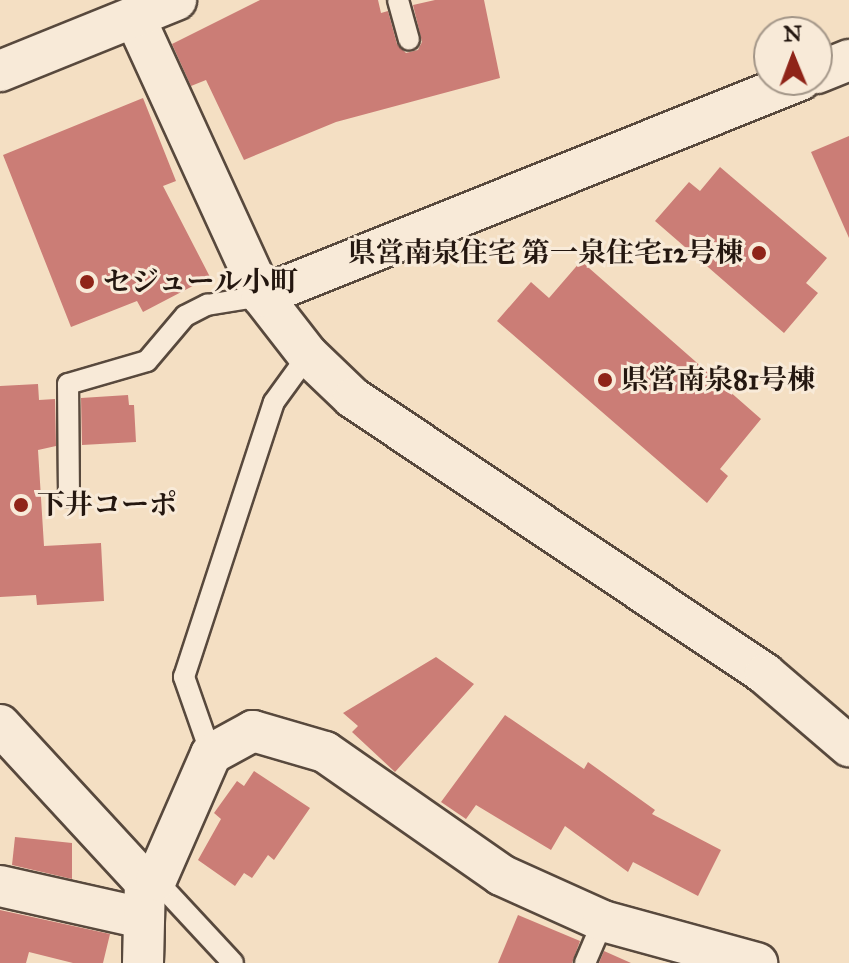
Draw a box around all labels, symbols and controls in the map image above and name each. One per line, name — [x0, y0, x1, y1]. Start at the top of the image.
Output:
north arrow — [753, 16, 833, 96]
text: N — [783, 20, 802, 47]
place label: 県営南泉住宅 第一泉住宅12号棟 — [348, 236, 743, 270]
marker: 県営南泉住宅 第一泉住宅12号棟 — [750, 244, 768, 262]
place label: セジュール小町 — [103, 265, 299, 299]
marker: セジュール小町 — [78, 273, 96, 291]
place label: 県営南泉81号棟 — [621, 363, 815, 397]
marker: 県営南泉81号棟 — [596, 371, 614, 389]
place label: 下井コーポ — [37, 488, 177, 522]
marker: 下井コーポ — [12, 496, 30, 514]

